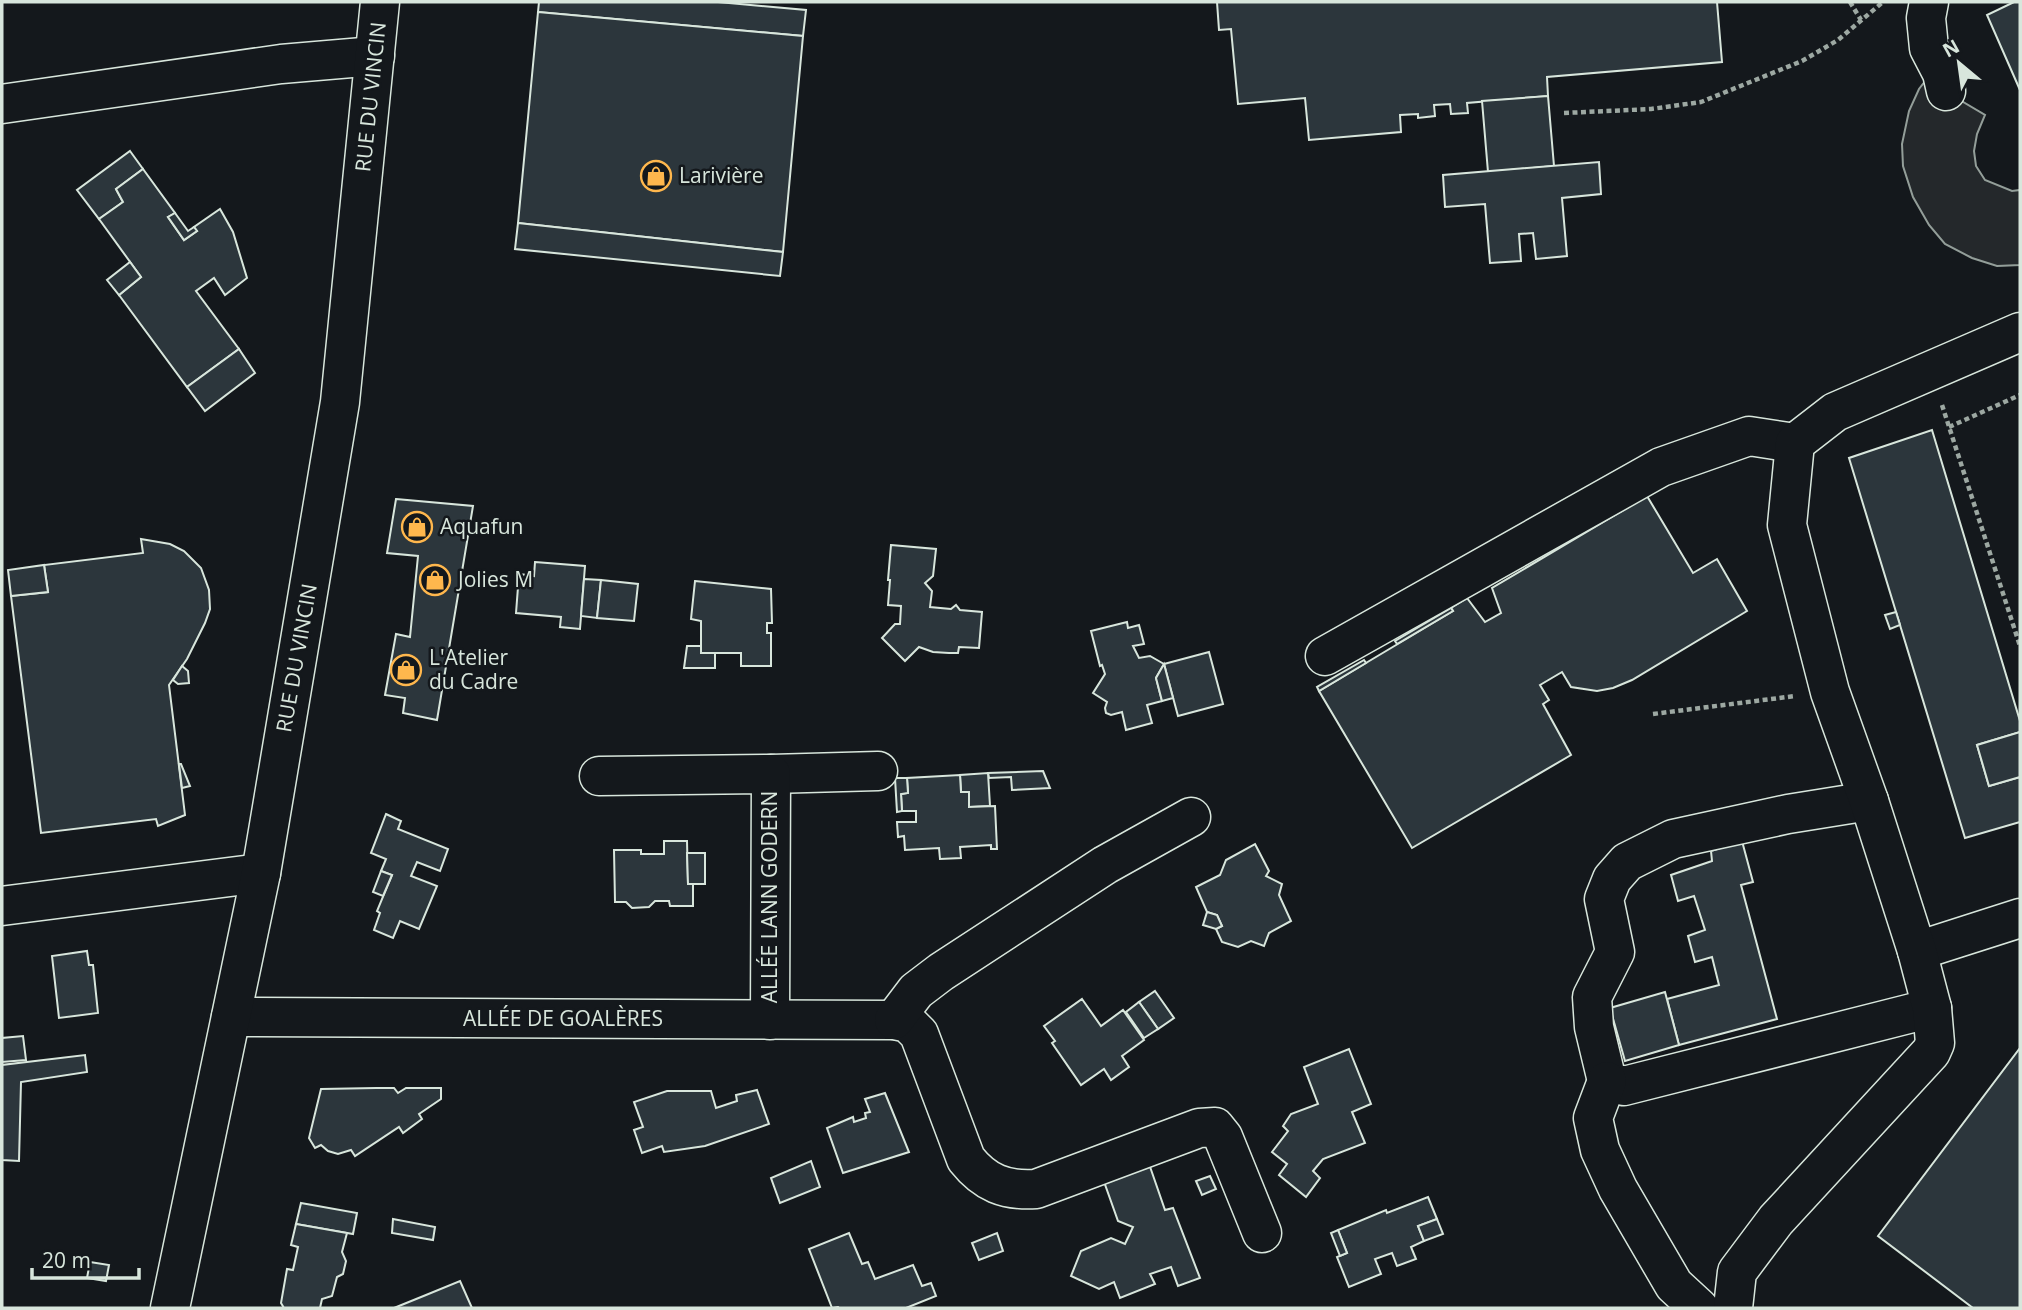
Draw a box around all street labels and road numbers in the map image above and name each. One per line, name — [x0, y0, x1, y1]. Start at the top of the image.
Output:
street label: RUE DU VINCIN — [348, 21, 392, 173]
street label: RUE DU VINCIN — [269, 581, 323, 734]
street label: ALLÉE LANN GODERN — [755, 791, 783, 1003]
street label: ALLÉE DE GOALÈRES — [463, 1004, 663, 1032]

